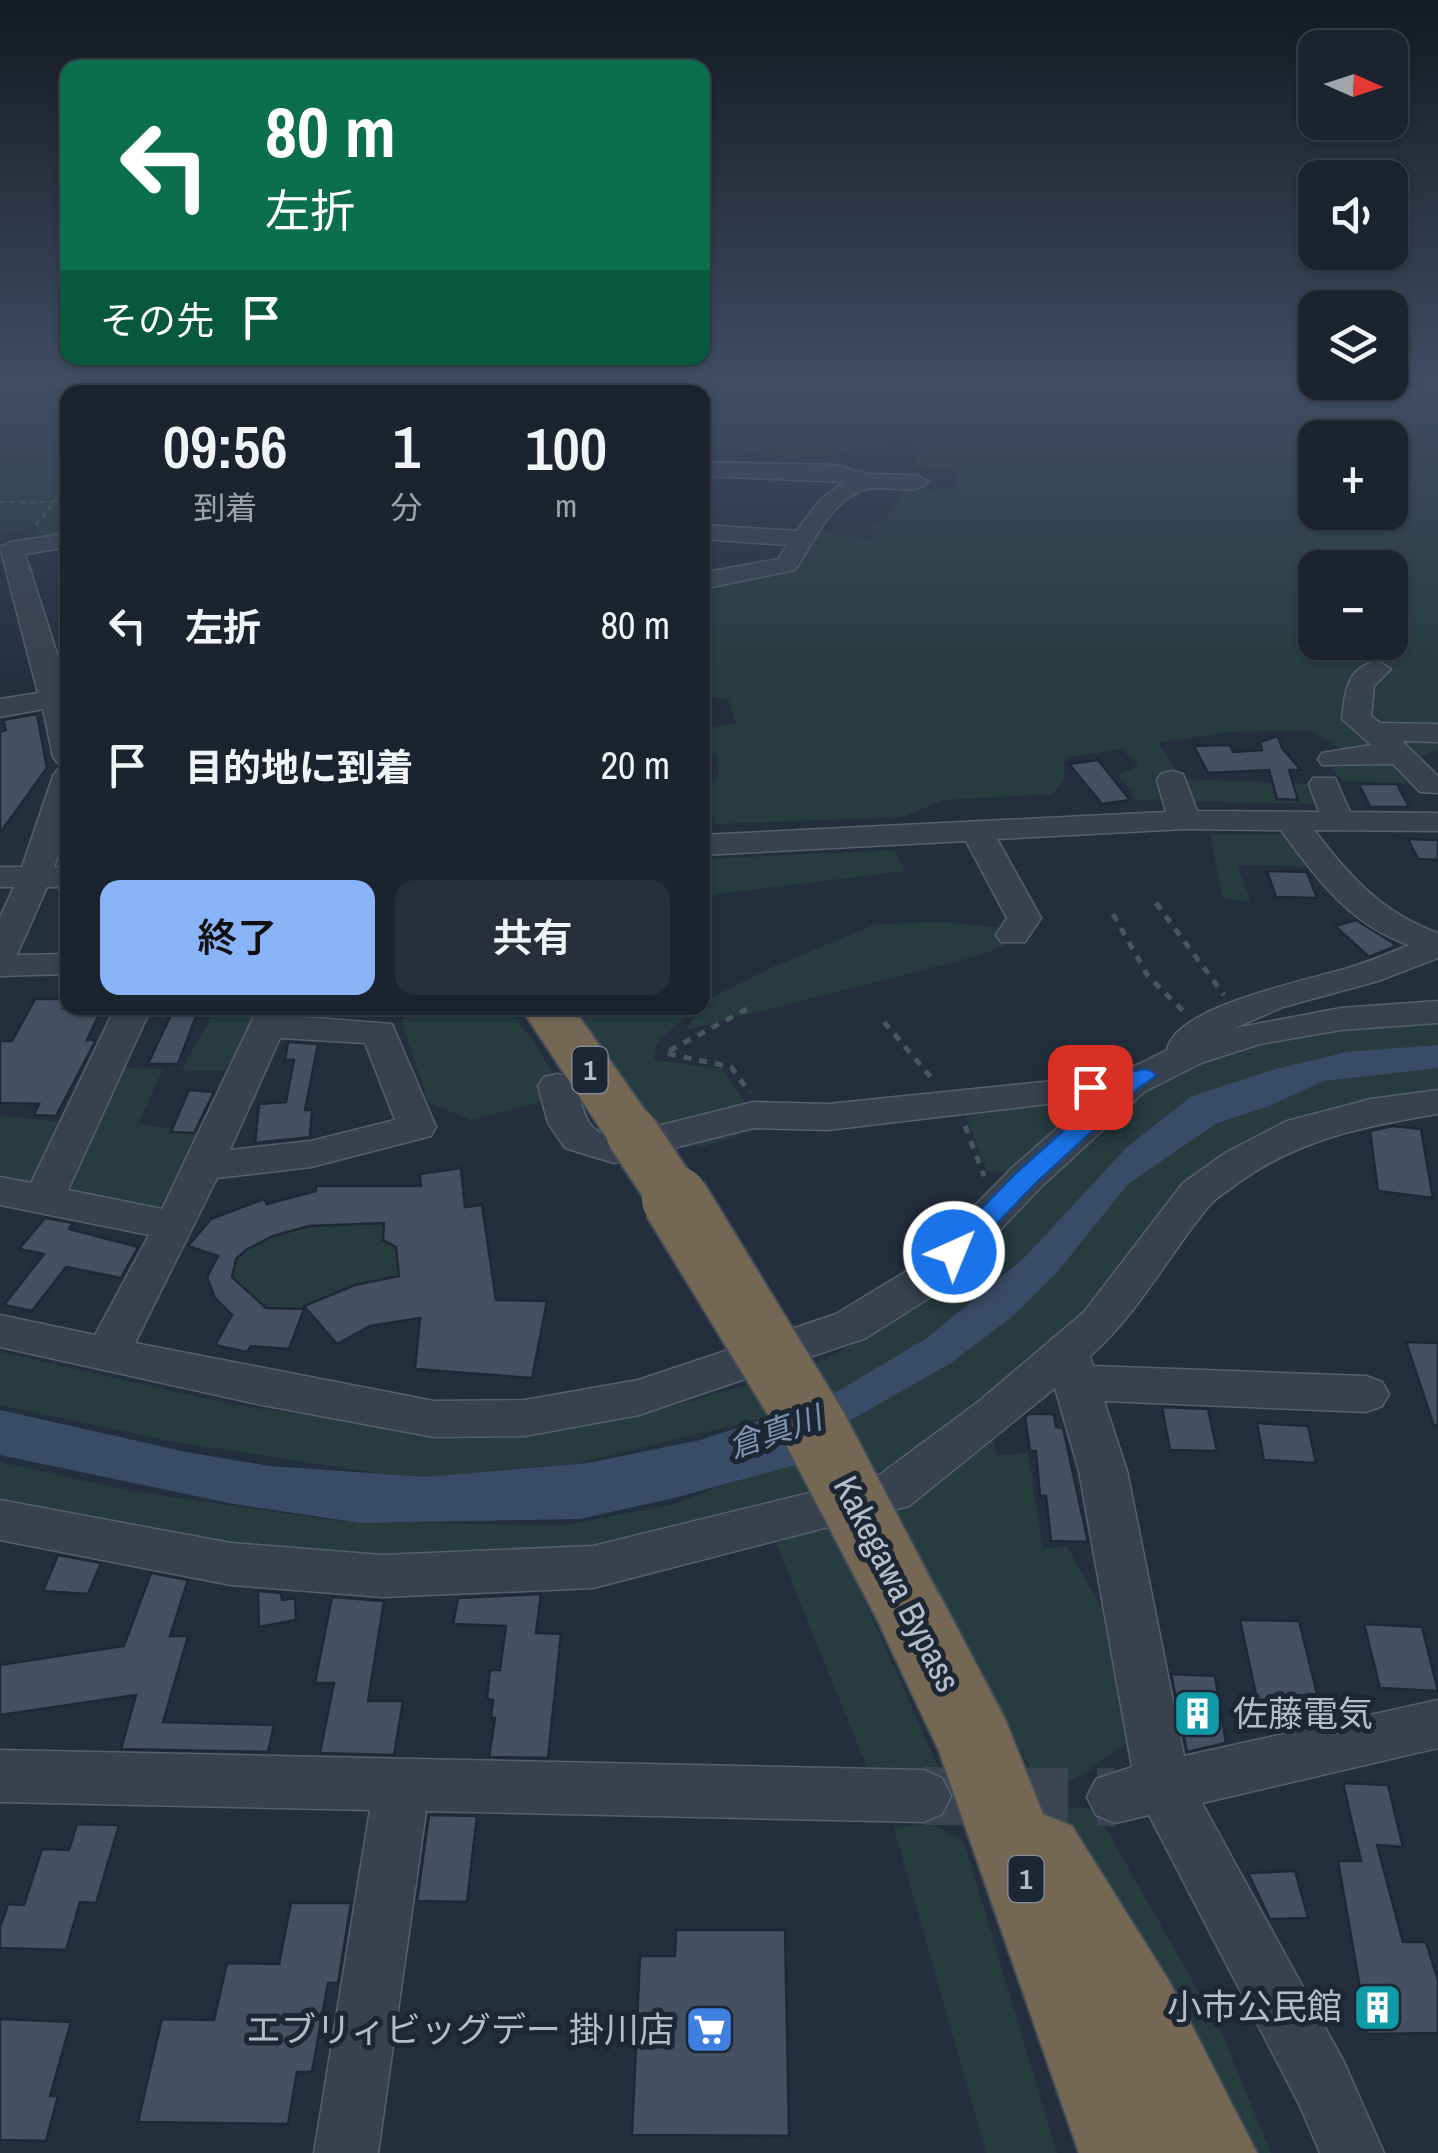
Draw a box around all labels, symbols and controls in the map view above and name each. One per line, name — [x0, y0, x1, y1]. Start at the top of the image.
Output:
north arrow — [1298, 30, 1408, 140]
map controls — [1298, 30, 1408, 660]
text: 80 m — [265, 85, 396, 179]
icon: left — [100, 100, 230, 230]
button: sound — [1298, 160, 1408, 270]
text: 左折 — [265, 180, 355, 241]
icon: arrive — [234, 290, 289, 345]
button: layers — [1298, 290, 1408, 400]
text: その先 — [100, 295, 214, 346]
text: 09:56 — [163, 406, 288, 487]
text: 1 — [393, 406, 420, 487]
text: 100 — [525, 408, 607, 489]
button: + — [1298, 420, 1408, 530]
text: m — [555, 484, 577, 527]
text: 到着 — [193, 486, 257, 529]
text: 分 — [390, 486, 422, 529]
button: − — [1298, 550, 1408, 660]
icon: left — [100, 598, 155, 653]
text: 80 m — [601, 600, 670, 651]
text: 左折 — [185, 602, 261, 653]
icon: arrive — [100, 738, 155, 793]
text: 20 m — [601, 740, 670, 791]
text: 目的地に到着 — [185, 742, 413, 793]
button: 終了 — [100, 880, 375, 995]
button: 共有 — [395, 880, 670, 995]
pin — [1048, 1045, 1133, 1130]
road number: 1 — [572, 1047, 608, 1093]
icon: arrive — [1063, 1060, 1118, 1115]
position arrow — [902, 1200, 1006, 1304]
water label: 倉真川 — [722, 1395, 830, 1467]
street label: Kakegawa Bypass — [823, 1468, 972, 1700]
building icon: 佐藤電気 — [1172, 1688, 1224, 1740]
place label: 佐藤電気 — [1233, 1690, 1373, 1737]
road number: 1 — [1008, 1856, 1044, 1902]
building icon: 小市公民館 — [1351, 1981, 1403, 2033]
place label: 小市公民館 — [1167, 1983, 1342, 2030]
supermarket icon: エブリィビッグデー 掛川店 — [683, 2004, 735, 2056]
place label: エブリィビッグデー 掛川店 — [246, 2006, 674, 2053]

